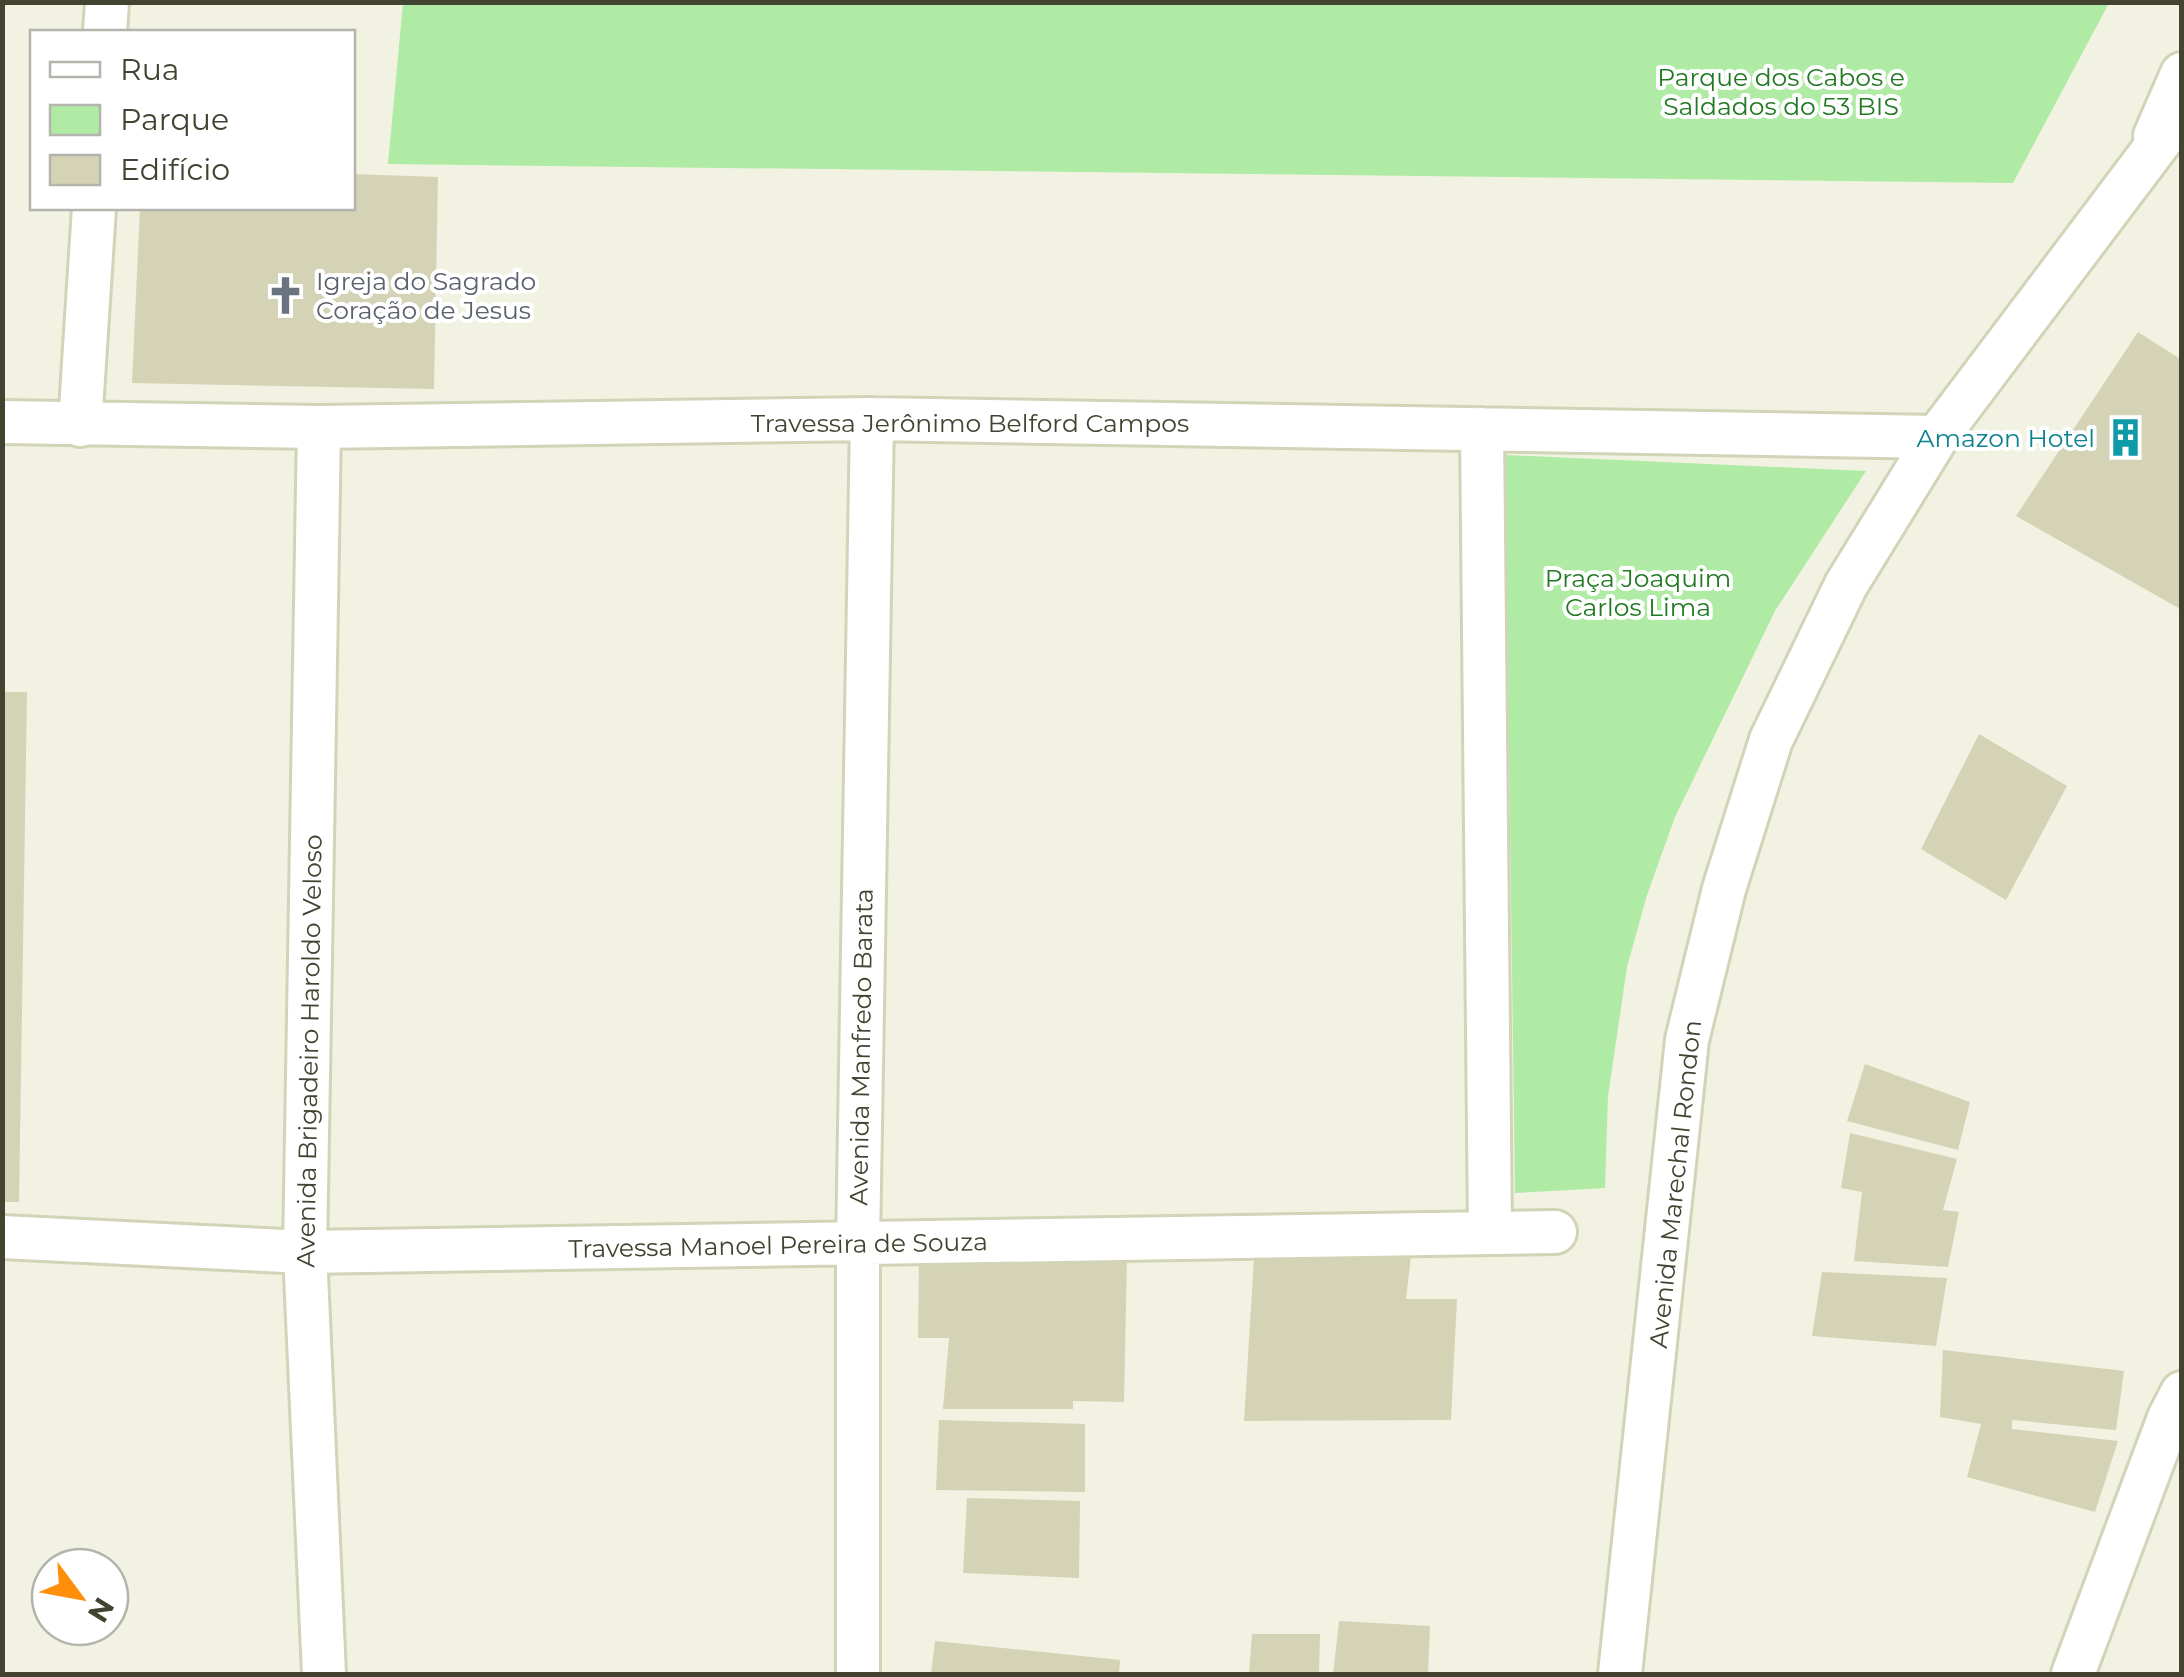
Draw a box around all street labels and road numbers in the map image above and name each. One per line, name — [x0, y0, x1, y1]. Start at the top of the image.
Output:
street label: Travessa Jerônimo Belford Campos — [751, 408, 1189, 438]
street label: Avenida Brigadeiro Haroldo Veloso — [290, 834, 328, 1268]
street label: Avenida Manfredo Barata — [843, 888, 879, 1206]
street label: Avenida Marechal Rondon — [1643, 1018, 1707, 1350]
street label: Travessa Manoel Pereira de Souza — [568, 1226, 988, 1264]

